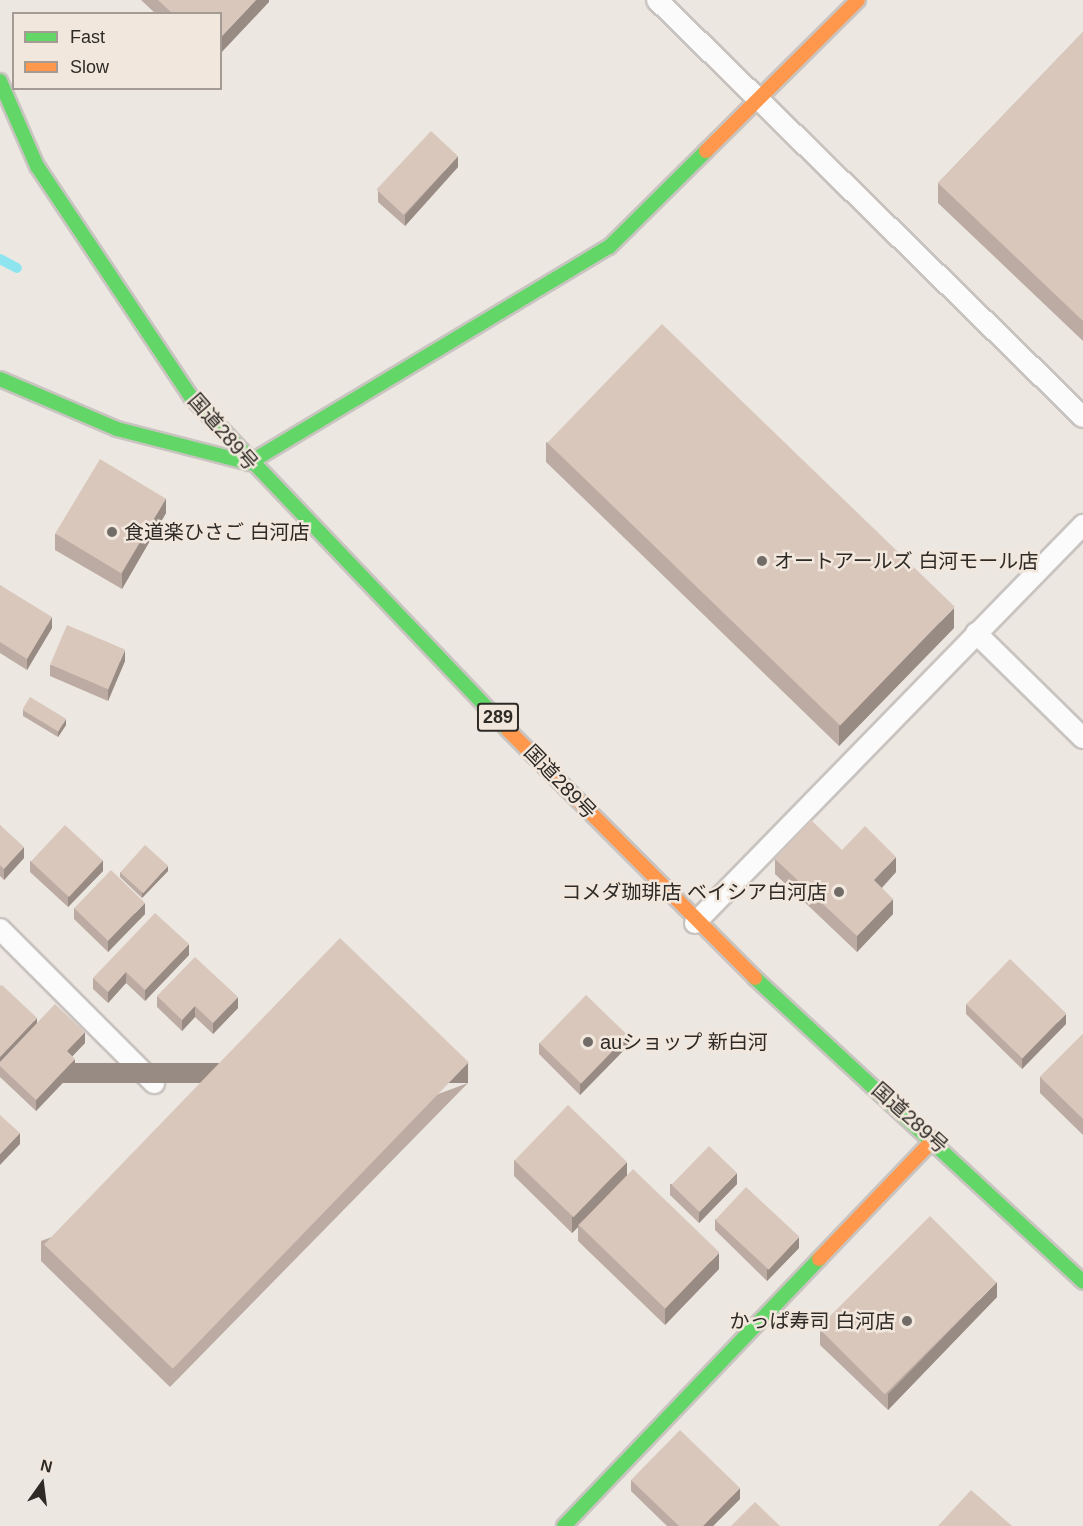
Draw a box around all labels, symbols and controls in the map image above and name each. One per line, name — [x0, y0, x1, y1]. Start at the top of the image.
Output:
legend — [12, 12, 222, 90]
text: Fast — [70, 27, 105, 47]
text: Slow — [70, 57, 109, 77]
street label: 国道289号 — [183, 389, 263, 475]
place label: 食道楽ひさご 白河店 — [124, 520, 310, 544]
marker: 食道楽ひさご 白河店 — [105, 525, 119, 539]
place label: オートアールズ 白河モール店 — [774, 549, 1038, 573]
marker: オートアールズ 白河モール店 — [755, 554, 769, 568]
road number: 289 — [476, 702, 520, 732]
street label: 国道289号 — [519, 740, 601, 824]
place label: コメダ珈琲店 ベイシア白河店 — [561, 880, 827, 904]
marker: コメダ珈琲店 ベイシア白河店 — [832, 885, 846, 899]
place label: auショップ 新白河 — [600, 1030, 768, 1054]
marker: auショップ 新白河 — [581, 1035, 595, 1049]
street label: 国道289号 — [867, 1078, 953, 1158]
place label: かっぱ寿司 白河店 — [729, 1309, 895, 1333]
marker: かっぱ寿司 白河店 — [900, 1314, 914, 1328]
north arrow — [12, 1454, 72, 1514]
text: N — [39, 1456, 54, 1476]

